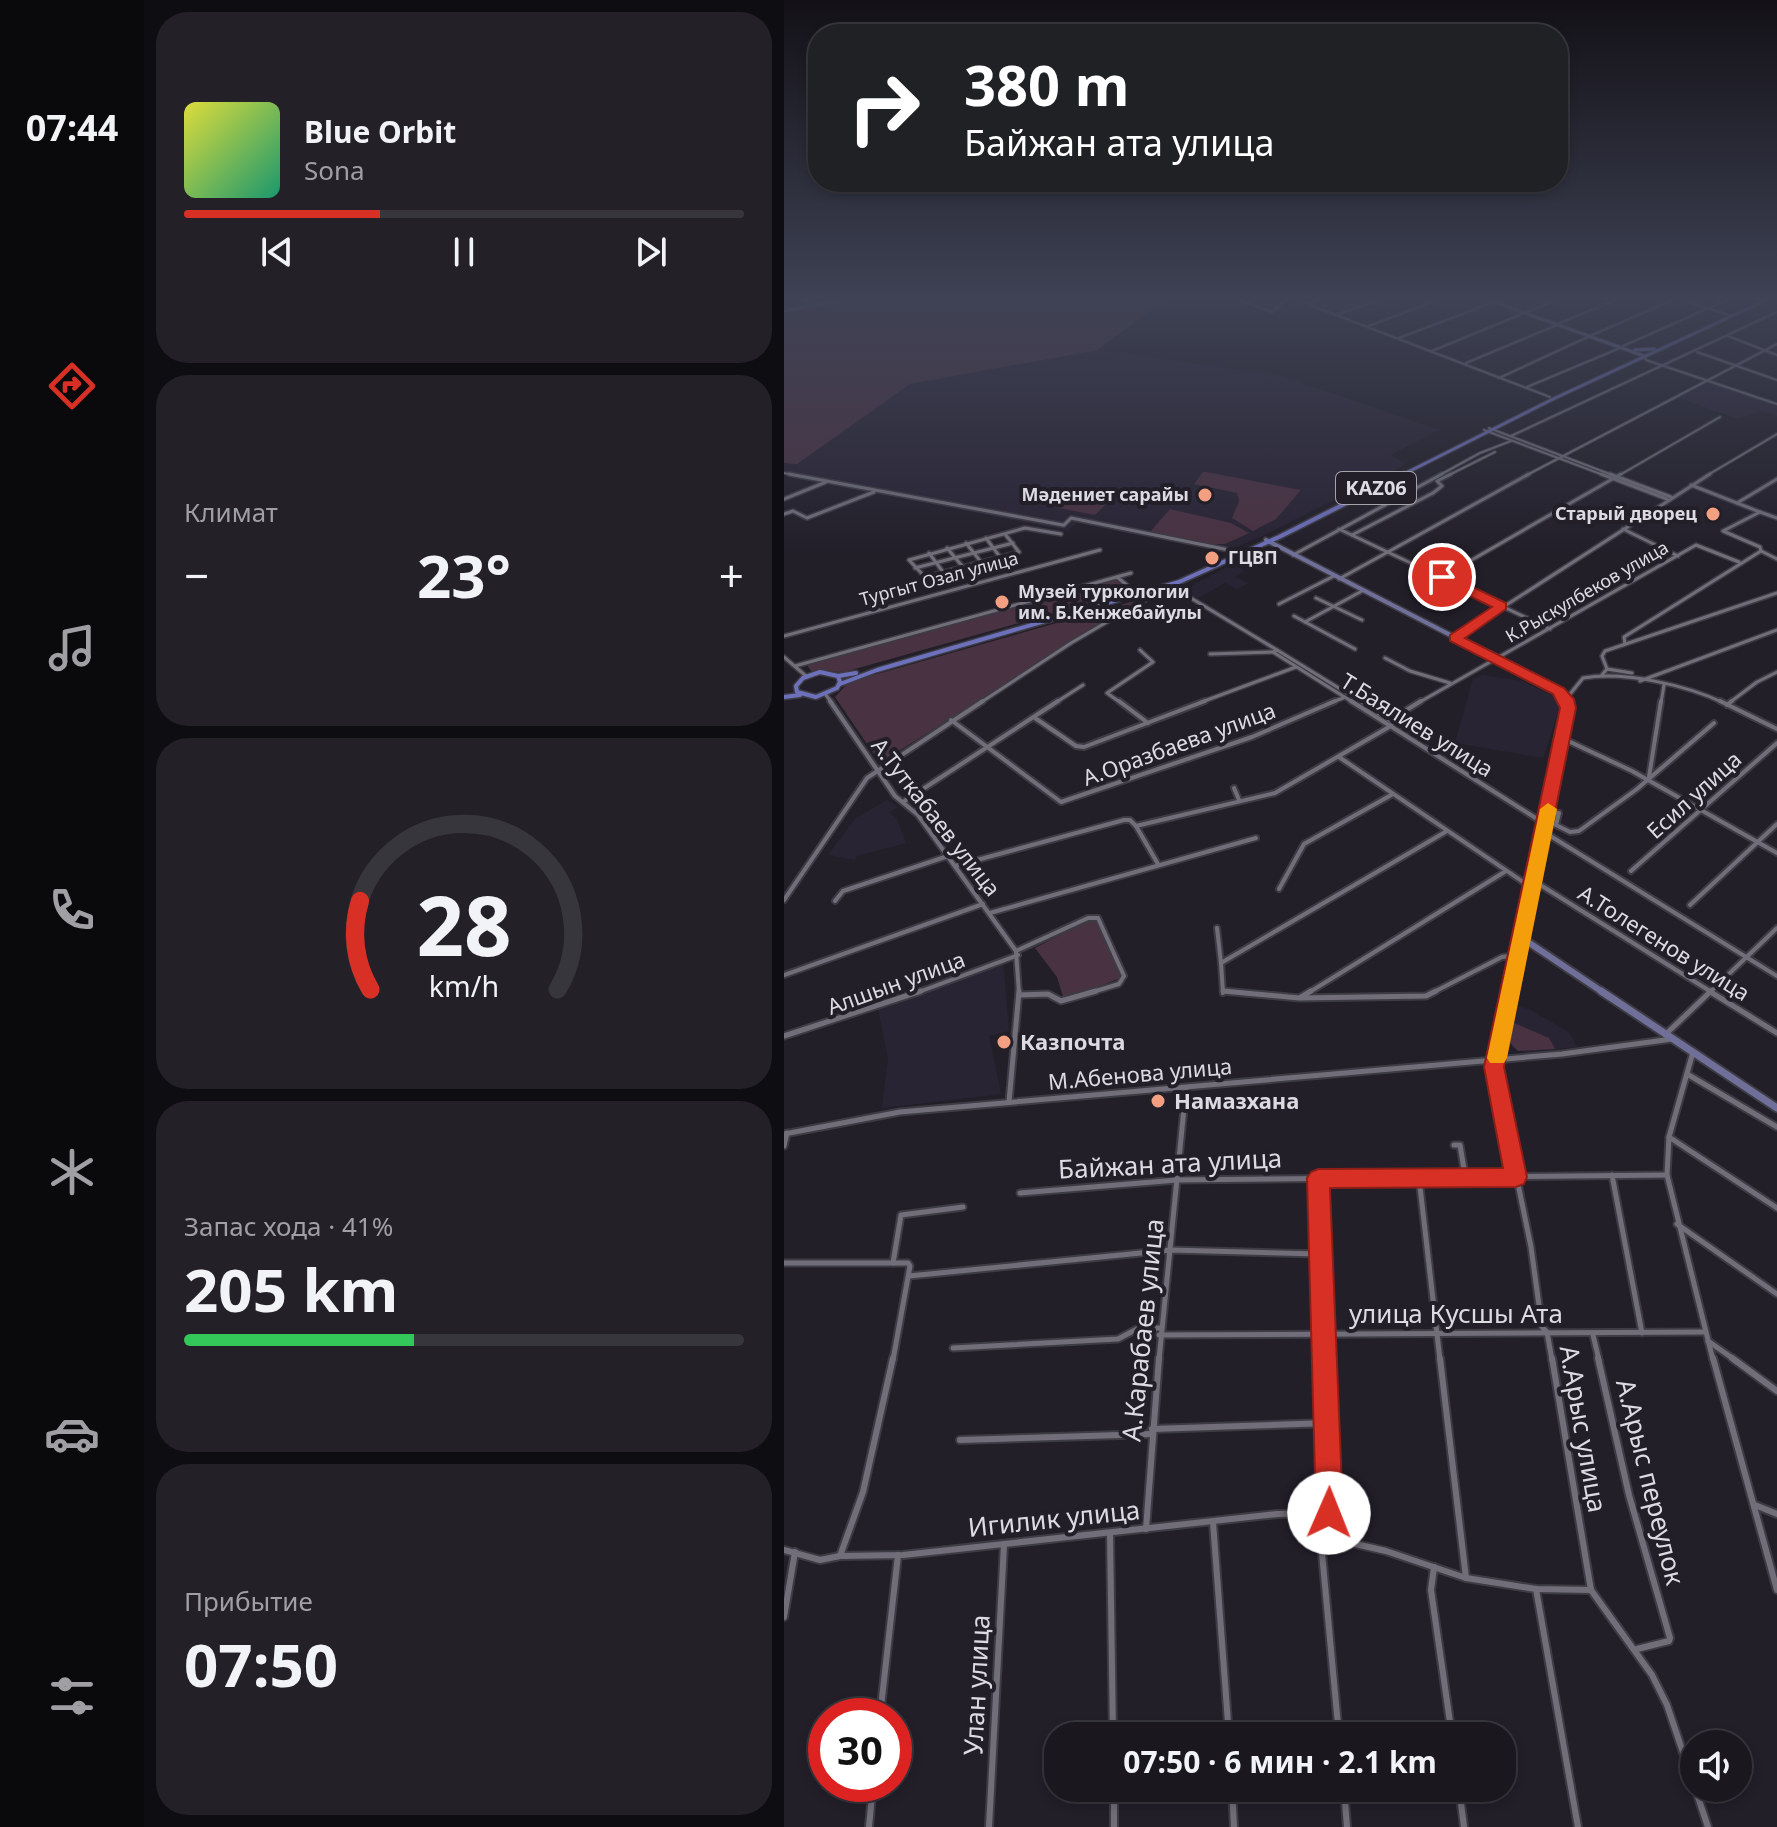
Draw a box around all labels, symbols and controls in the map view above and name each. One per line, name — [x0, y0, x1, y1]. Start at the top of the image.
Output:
text: 380 m — [964, 46, 1129, 122]
icon: right — [832, 56, 936, 160]
text: 07:44 — [26, 103, 118, 152]
text: Blue Orbit — [304, 111, 456, 152]
text: Байжан ата улица — [964, 118, 1274, 167]
text: Sona — [304, 152, 365, 188]
icon: previous — [255, 230, 299, 274]
icon: pause — [442, 230, 486, 274]
icon: next — [629, 230, 673, 274]
icon: directions — [44, 358, 100, 414]
road number: KАZ06 — [1336, 472, 1416, 504]
place label: Мәдениет сарайы — [1022, 482, 1189, 506]
marker: Мәдениет сарайы — [1196, 486, 1214, 504]
text: Климат — [184, 494, 278, 530]
place label: Старый дворец — [1555, 501, 1697, 525]
marker: Старый дворец — [1704, 505, 1722, 523]
text: 23° — [417, 534, 511, 616]
street label: К.Рыскулбеков улица — [1501, 535, 1672, 648]
pin — [1408, 543, 1476, 611]
text: − — [184, 545, 209, 605]
text: + — [719, 545, 744, 605]
street label: Тургыт Озал улица — [857, 545, 1021, 611]
place label: ГЦВП — [1228, 545, 1278, 569]
marker: ГЦВП — [1203, 549, 1221, 567]
icon: arrive — [1420, 555, 1464, 599]
place label: Музей туркологии им. Б.Кенжебайулы — [1018, 579, 1202, 624]
marker: Музей туркологии им. Б.Кенжебайулы — [993, 593, 1011, 611]
icon: music — [44, 620, 100, 676]
street label: Т.Баялиев улица — [1336, 665, 1500, 783]
street label: А.Оразбаева улица — [1078, 694, 1279, 792]
street label: А.Туткабаев улица — [865, 731, 1008, 902]
street label: Есил улица — [1640, 744, 1747, 845]
text: 28 — [416, 866, 512, 979]
street label: А.Толегенов улица — [1573, 877, 1756, 1007]
icon: phone — [44, 882, 100, 938]
street label: Алшын улица — [822, 943, 969, 1021]
text: km/h — [429, 966, 499, 1005]
place label: Казпочта — [1020, 1026, 1125, 1056]
marker: Казпочта — [995, 1033, 1013, 1051]
street label: М.Абенова улица — [1047, 1050, 1233, 1096]
place label: Намазхана — [1174, 1085, 1299, 1115]
marker: Намазхана — [1149, 1092, 1167, 1110]
street label: Байжан ата улица — [1057, 1139, 1283, 1187]
icon: climate — [44, 1144, 100, 1200]
text: Запас хода · 41% — [184, 1208, 393, 1244]
street label: А.Карабаев улица — [1112, 1217, 1172, 1443]
text: 205 km — [184, 1248, 398, 1330]
street label: улица Кусшы Ата — [1349, 1295, 1563, 1331]
street label: А.Арыс улица — [1552, 1342, 1616, 1515]
street label: А.Арыс переулок — [1608, 1375, 1694, 1589]
icon: car — [44, 1406, 100, 1462]
position arrow — [1287, 1471, 1371, 1555]
street label: Игилик улица — [966, 1491, 1142, 1545]
text: Прибытие — [184, 1583, 313, 1619]
street label: Улан улица — [954, 1614, 998, 1756]
text: 07:50 — [184, 1623, 338, 1705]
icon: filters — [44, 1668, 100, 1724]
speed limit sign: 30 — [808, 1698, 912, 1802]
map controls — [1680, 1730, 1752, 1802]
button: sound — [1680, 1730, 1752, 1802]
text: 07:50 · 6 мин · 2.1 km — [1123, 1741, 1437, 1782]

